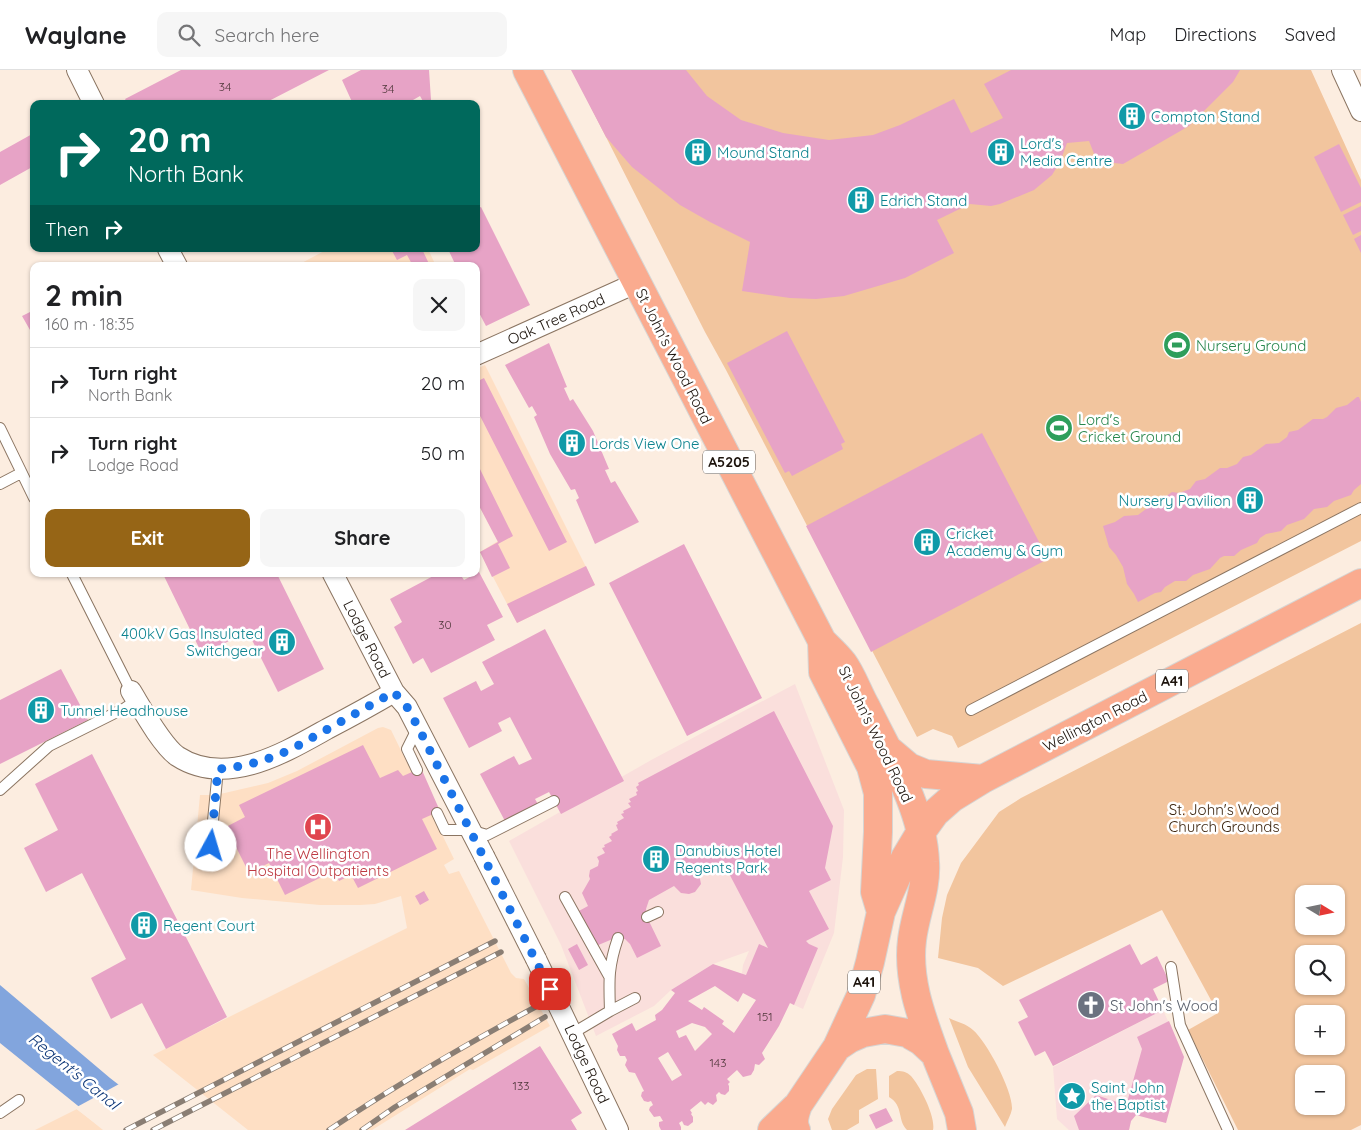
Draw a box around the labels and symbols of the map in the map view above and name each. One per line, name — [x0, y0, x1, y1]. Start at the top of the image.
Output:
house number: 34 — [219, 79, 231, 94]
house number: 34 — [382, 81, 394, 96]
building icon: Compton Stand — [1117, 101, 1147, 131]
place label: Compton Stand — [1151, 107, 1260, 126]
place label: Lord's Media Centre — [1020, 134, 1112, 170]
building icon: Mound Stand — [683, 137, 713, 167]
building icon: Lord's Media Centre — [986, 137, 1016, 167]
place label: Mound Stand — [717, 143, 809, 162]
building icon: Edrich Stand — [846, 185, 876, 215]
place label: Edrich Stand — [880, 191, 967, 210]
street label: St John's Wood Road — [632, 285, 716, 427]
street label: Oak Tree Road — [504, 289, 608, 349]
sports icon: Nursery Ground — [1162, 330, 1192, 360]
place label: Nursery Ground — [1196, 336, 1306, 355]
place label: Lord's Cricket Ground — [1078, 410, 1181, 446]
sports icon: Lord's Cricket Ground — [1044, 413, 1074, 443]
building icon: Lords View One — [557, 428, 587, 458]
place label: Lords View One — [591, 434, 699, 453]
road number: A5205 — [703, 451, 755, 474]
building icon: Nursery Pavilion — [1235, 485, 1265, 515]
place label: Nursery Pavilion — [1119, 491, 1231, 510]
place label: Cricket Academy & Gym — [946, 524, 1063, 560]
building icon: Cricket Academy & Gym — [912, 527, 942, 557]
street label: Lodge Road — [339, 597, 395, 681]
house number: 30 — [438, 617, 452, 632]
place label: 400kV Gas Insulated Switchgear — [121, 624, 263, 660]
building icon: 400kV Gas Insulated Switchgear — [267, 627, 297, 657]
street label: St John's Wood Road — [835, 663, 917, 805]
road number: A41 — [1156, 670, 1188, 692]
street label: Wellington Road — [1039, 686, 1151, 756]
building icon: Tunnel Headhouse — [26, 695, 56, 725]
place label: Tunnel Headhouse — [60, 701, 188, 720]
park label: St. John's Wood Church Grounds — [1169, 800, 1279, 836]
hospital icon: The Wellington Hospital Outpatients — [303, 812, 333, 842]
position arrow — [184, 819, 236, 871]
place label: Danubius Hotel Regents Park — [675, 841, 781, 877]
place label: The Wellington Hospital Outpatients — [247, 844, 389, 880]
building icon: Danubius Hotel Regents Park — [641, 844, 671, 874]
north arrow — [1295, 885, 1345, 935]
building icon: Regent Court — [129, 910, 159, 940]
place label: Regent Court — [163, 916, 255, 935]
pin — [529, 968, 571, 1010]
road number: A41 — [848, 970, 880, 994]
church icon: St John's Wood — [1076, 990, 1106, 1020]
place label: St John's Wood — [1110, 996, 1218, 1015]
house number: 151 — [757, 1009, 773, 1024]
street label: Lodge Road — [560, 1021, 614, 1107]
water label: Regent's Canal — [25, 1028, 125, 1115]
house number: 143 — [710, 1055, 726, 1070]
house number: 133 — [512, 1078, 530, 1093]
place label: Saint John the Baptist — [1091, 1078, 1166, 1114]
place icon: Saint John the Baptist — [1057, 1081, 1087, 1111]

